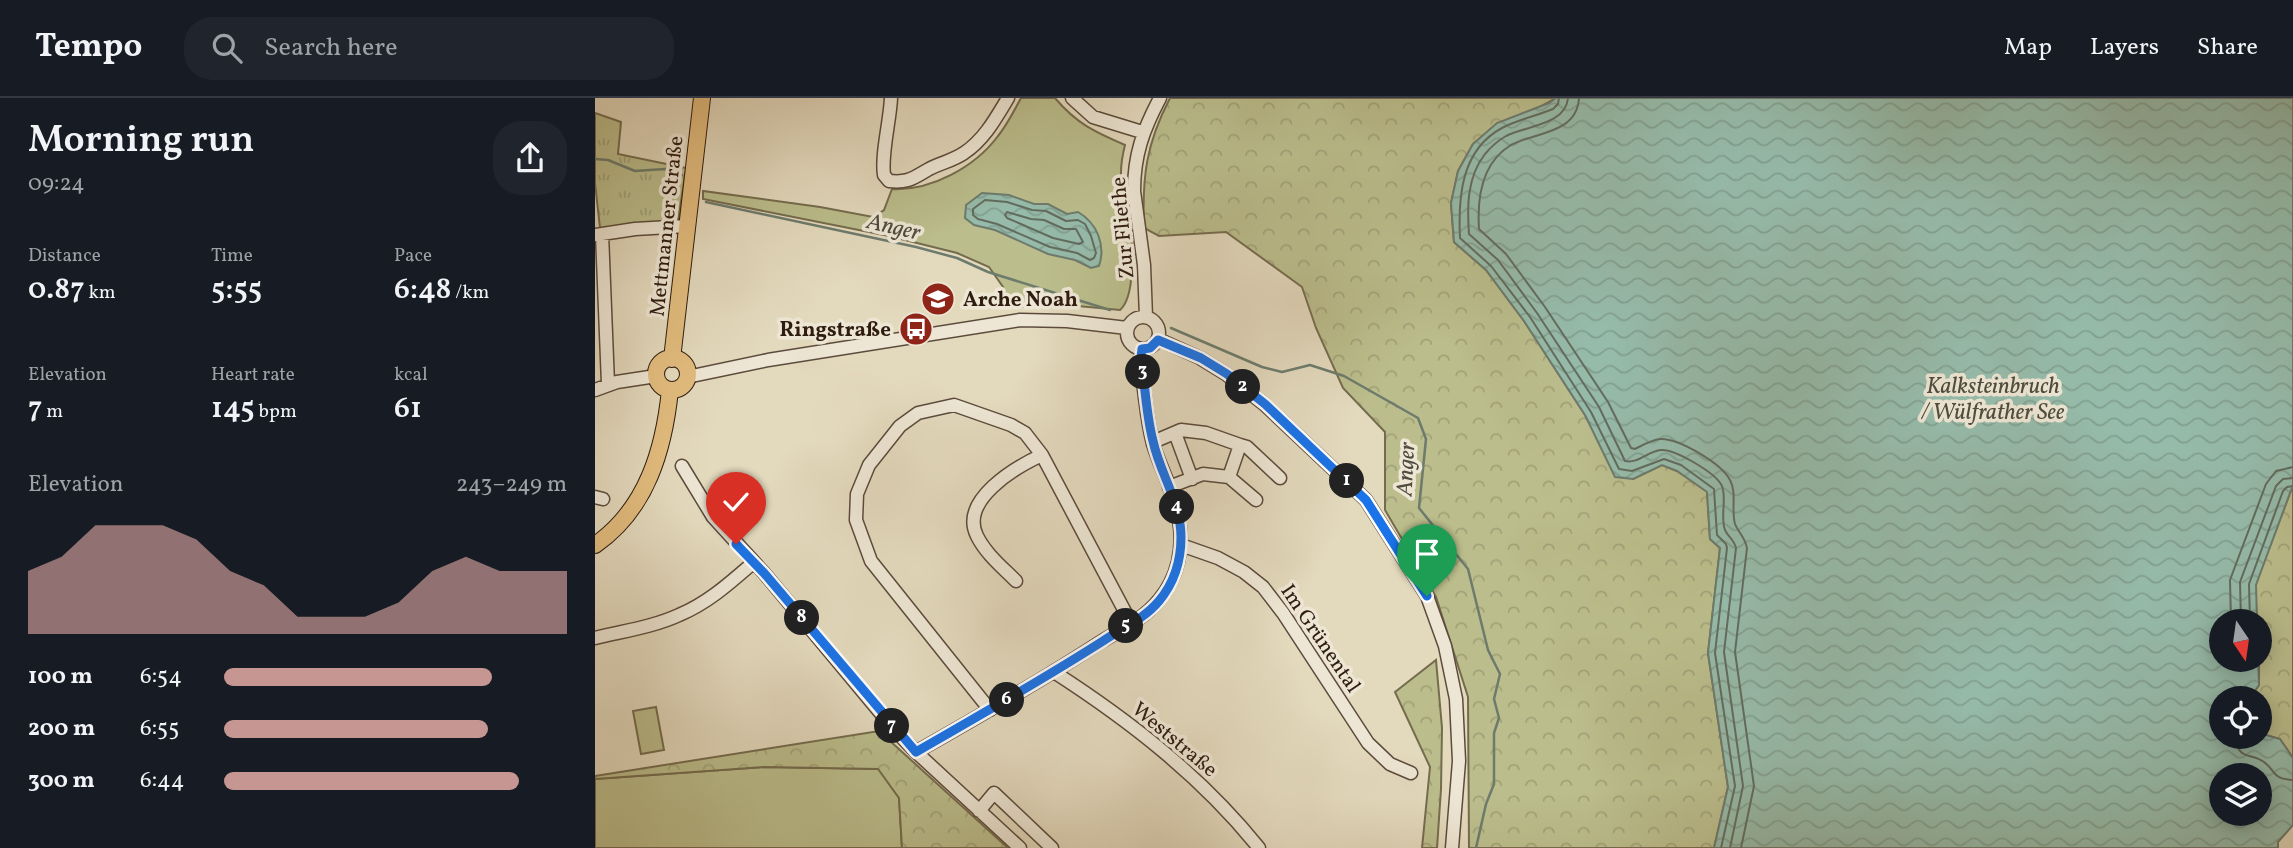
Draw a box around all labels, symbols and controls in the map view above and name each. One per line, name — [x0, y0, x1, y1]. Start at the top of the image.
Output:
search box — [184, 17, 674, 80]
text: Tempo — [35, 25, 142, 71]
icon: search — [208, 29, 246, 67]
text: Search here — [264, 30, 398, 66]
text: Map — [2004, 31, 2052, 65]
text: Layers — [2090, 31, 2159, 65]
text: Share — [2197, 31, 2258, 65]
text: Morning run — [28, 115, 254, 168]
button: share — [493, 121, 567, 195]
street label: Mettmanner Straße — [644, 134, 691, 318]
text: 09:24 — [28, 168, 85, 200]
street label: Zur Fliethe — [1105, 176, 1142, 280]
water label: Anger — [863, 206, 924, 250]
text: Distance — [28, 243, 101, 269]
text: Time — [211, 243, 253, 269]
text: Pace — [394, 243, 432, 269]
text: 0.87 — [28, 269, 85, 311]
text: 5:55 — [211, 269, 262, 311]
text: 6:48 — [394, 269, 452, 311]
text: km — [85, 280, 116, 306]
text: /km — [452, 280, 489, 306]
school or university icon: Arche Noah — [919, 280, 957, 318]
place label: Arche Noah — [963, 286, 1078, 315]
bus stop icon: Ringstraße — [897, 310, 935, 348]
place label: Ringstraße — [780, 316, 891, 345]
pin: 3 — [1125, 354, 1161, 390]
text: 3 — [1138, 358, 1147, 384]
text: Elevation — [28, 362, 107, 388]
text: Heart rate — [211, 362, 295, 388]
text: kcal — [394, 362, 428, 388]
pin: 2 — [1225, 370, 1261, 404]
water label: Kalksteinbruch / Wülfrather See — [1921, 371, 2065, 429]
text: 2 — [1238, 373, 1247, 399]
text: 7 — [28, 388, 42, 430]
text: 145 — [211, 388, 255, 430]
text: 61 — [394, 388, 422, 430]
text: m — [42, 399, 63, 425]
text: bpm — [255, 399, 297, 425]
water label: Anger — [1390, 441, 1424, 498]
pin: 1 — [1329, 464, 1365, 498]
text: 1 — [1343, 467, 1350, 493]
text: Elevation — [28, 469, 124, 501]
text: 243–249 m — [456, 469, 567, 501]
pin — [706, 472, 766, 544]
icon: check — [717, 483, 755, 521]
pin: 4 — [1159, 490, 1195, 524]
text: 4 — [1171, 493, 1182, 519]
pin — [1397, 524, 1457, 596]
icon: arrive — [1408, 535, 1446, 573]
street label: Im Grünental — [1273, 579, 1367, 699]
pin: 8 — [785, 601, 819, 636]
text: 8 — [796, 604, 807, 630]
pin: 5 — [1109, 608, 1143, 644]
north arrow — [2209, 609, 2271, 672]
map controls — [2209, 609, 2272, 826]
text: 5 — [1121, 612, 1130, 638]
text: 100 m — [28, 661, 93, 693]
text: 6:54 — [140, 661, 182, 693]
pin: 6 — [989, 682, 1025, 718]
text: 6 — [1001, 686, 1012, 712]
button: locate — [2209, 686, 2272, 749]
street label: Weststraße — [1125, 696, 1223, 785]
pin: 7 — [875, 708, 909, 744]
text: 7 — [887, 712, 896, 738]
text: 200 m — [28, 713, 95, 745]
text: 6:55 — [140, 713, 179, 745]
button: layers — [2209, 763, 2272, 826]
text: 300 m — [28, 765, 95, 797]
text: 6:44 — [140, 765, 185, 797]

